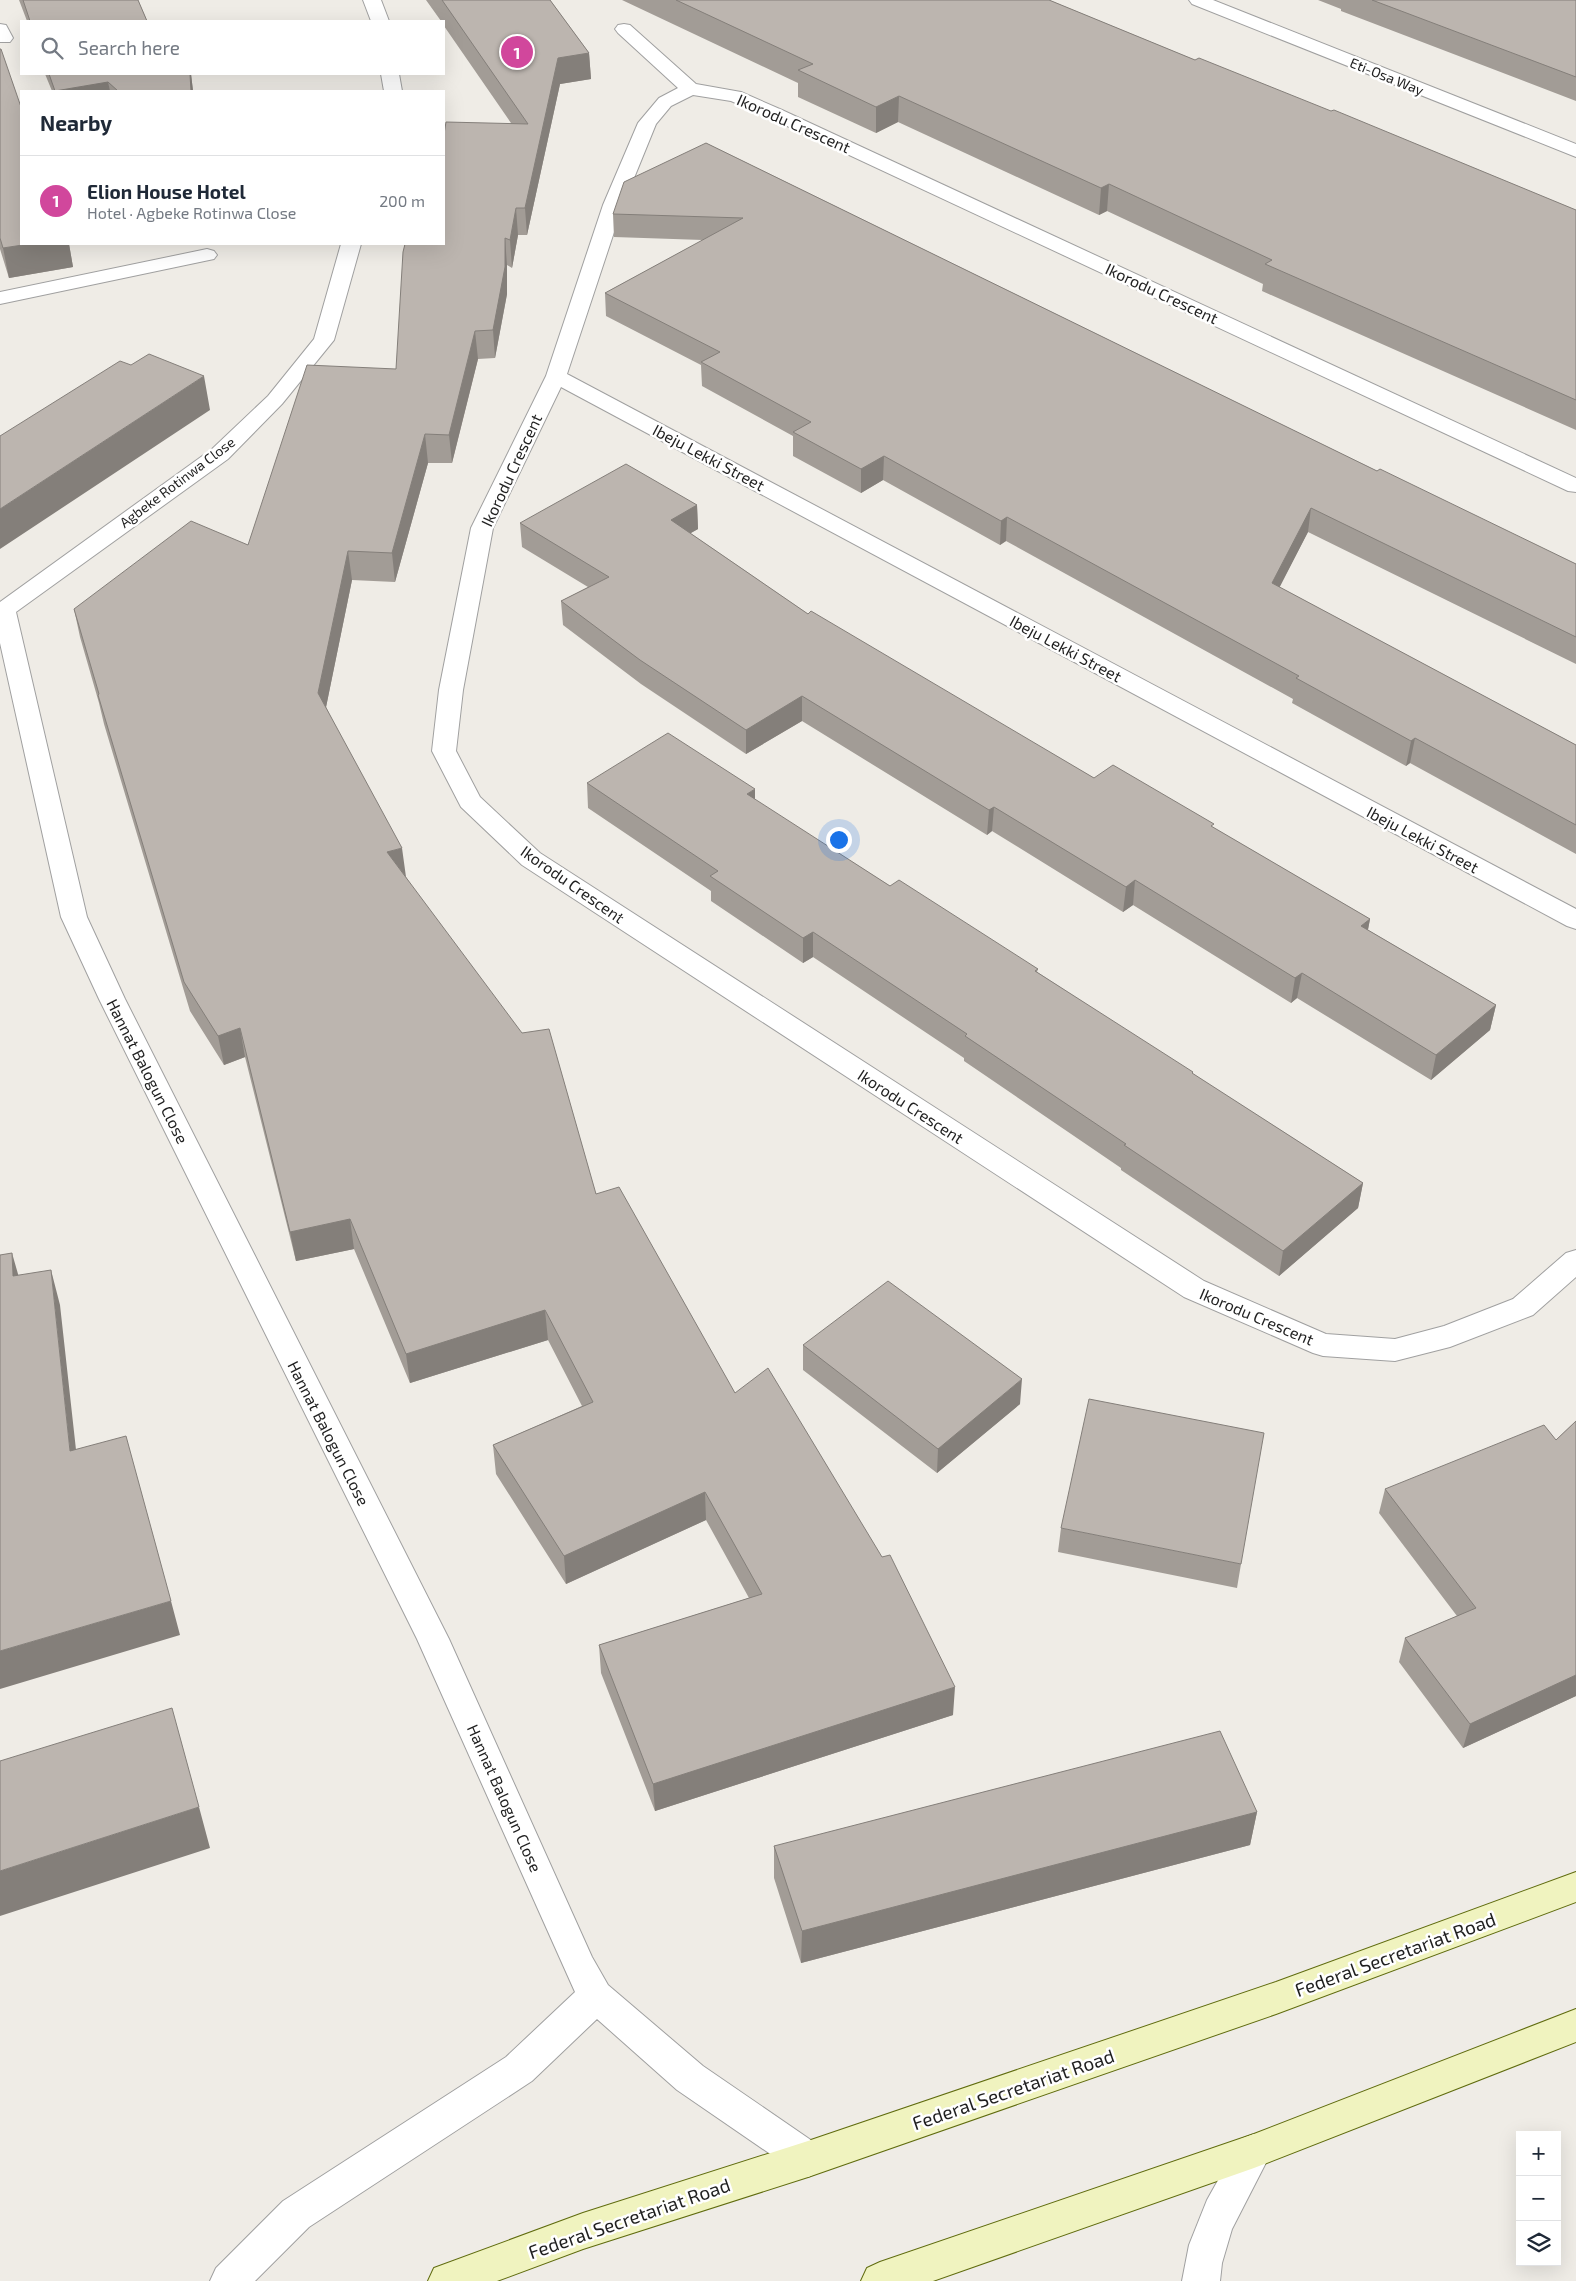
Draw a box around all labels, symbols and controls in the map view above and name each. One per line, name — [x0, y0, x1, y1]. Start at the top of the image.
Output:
search box — [20, 20, 445, 75]
pin: 1 — [501, 33, 533, 71]
icon: search — [38, 34, 66, 62]
text: Search here — [78, 36, 180, 59]
street label: Eti-Osa Way — [1348, 53, 1427, 99]
street label: Ikorodu Crescent — [734, 89, 854, 157]
text: Nearby — [40, 110, 112, 135]
text: Elion House Hotel — [87, 180, 246, 203]
text: 1 — [53, 191, 59, 210]
text: 200 m — [379, 191, 425, 210]
text: Hotel · Agbeke Rotinwa Close — [87, 203, 296, 222]
street label: Ikorodu Crescent — [1103, 259, 1221, 327]
street label: Ikorodu Crescent — [477, 411, 545, 529]
street label: Ibeju Lekki Street — [649, 420, 768, 495]
street label: Agbeke Rotinwa Close — [116, 433, 238, 531]
street label: Ibeju Lekki Street — [1006, 611, 1125, 686]
street label: Ibeju Lekki Street — [1363, 802, 1482, 877]
your location — [826, 827, 852, 853]
street label: Ikorodu Crescent — [518, 841, 628, 927]
street label: Hannat Balogun Close — [103, 996, 193, 1146]
street label: Ikorodu Crescent — [855, 1065, 967, 1147]
street label: Ikorodu Crescent — [1197, 1283, 1317, 1349]
street label: Hannat Balogun Close — [284, 1358, 374, 1508]
street label: Hannat Balogun Close — [464, 1721, 546, 1875]
street label: Federal Secretariat Road — [1291, 1907, 1499, 2001]
street label: Federal Secretariat Road — [909, 2044, 1117, 2134]
map controls — [1516, 2131, 1561, 2266]
button: + — [1516, 2131, 1561, 2176]
street label: Federal Secretariat Road — [525, 2173, 733, 2263]
button: − — [1516, 2176, 1561, 2221]
button: layers — [1516, 2221, 1561, 2266]

